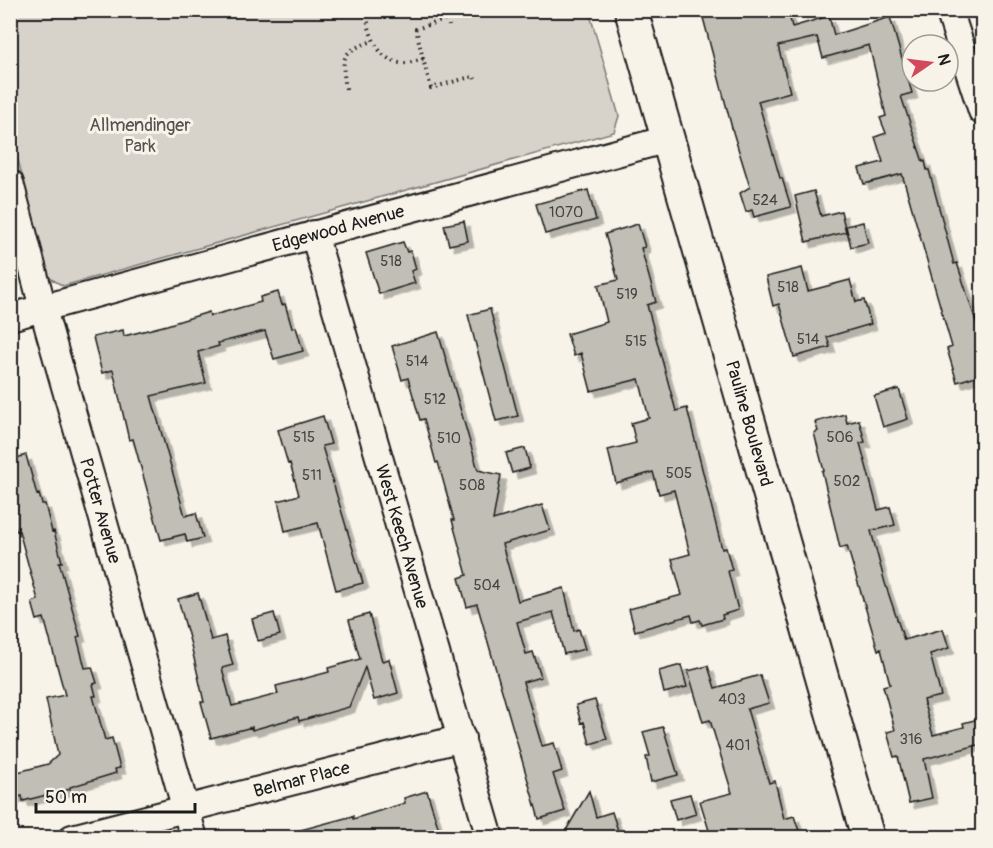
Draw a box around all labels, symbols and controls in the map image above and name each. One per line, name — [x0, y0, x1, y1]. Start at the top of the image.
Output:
north arrow — [900, 33, 960, 93]
text: N — [933, 52, 955, 67]
park label: Allmendinger Park — [89, 114, 191, 158]
house number: 524 — [752, 191, 778, 210]
street label: Edgewood Avenue — [270, 199, 407, 257]
house number: 1070 — [549, 203, 583, 222]
house number: 518 — [380, 252, 402, 271]
house number: 518 — [777, 278, 799, 297]
house number: 519 — [616, 285, 638, 304]
house number: 514 — [797, 330, 820, 349]
house number: 515 — [625, 332, 647, 351]
house number: 514 — [406, 352, 429, 371]
street label: Pauline Boulevard — [720, 358, 778, 489]
house number: 512 — [424, 390, 446, 409]
house number: 515 — [293, 428, 315, 447]
house number: 506 — [826, 428, 854, 447]
house number: 510 — [437, 429, 461, 448]
street label: Potter Avenue — [74, 455, 127, 566]
street label: West Keech Avenue — [370, 462, 434, 611]
house number: 505 — [666, 464, 692, 483]
house number: 511 — [302, 466, 322, 485]
house number: 502 — [834, 472, 860, 491]
house number: 508 — [459, 476, 485, 495]
house number: 504 — [473, 576, 501, 595]
house number: 403 — [718, 690, 746, 709]
house number: 316 — [900, 730, 922, 749]
house number: 401 — [726, 736, 750, 755]
street label: Belmar Place — [251, 756, 352, 803]
scale bar — [36, 776, 195, 814]
text: 50 m — [45, 786, 87, 809]

